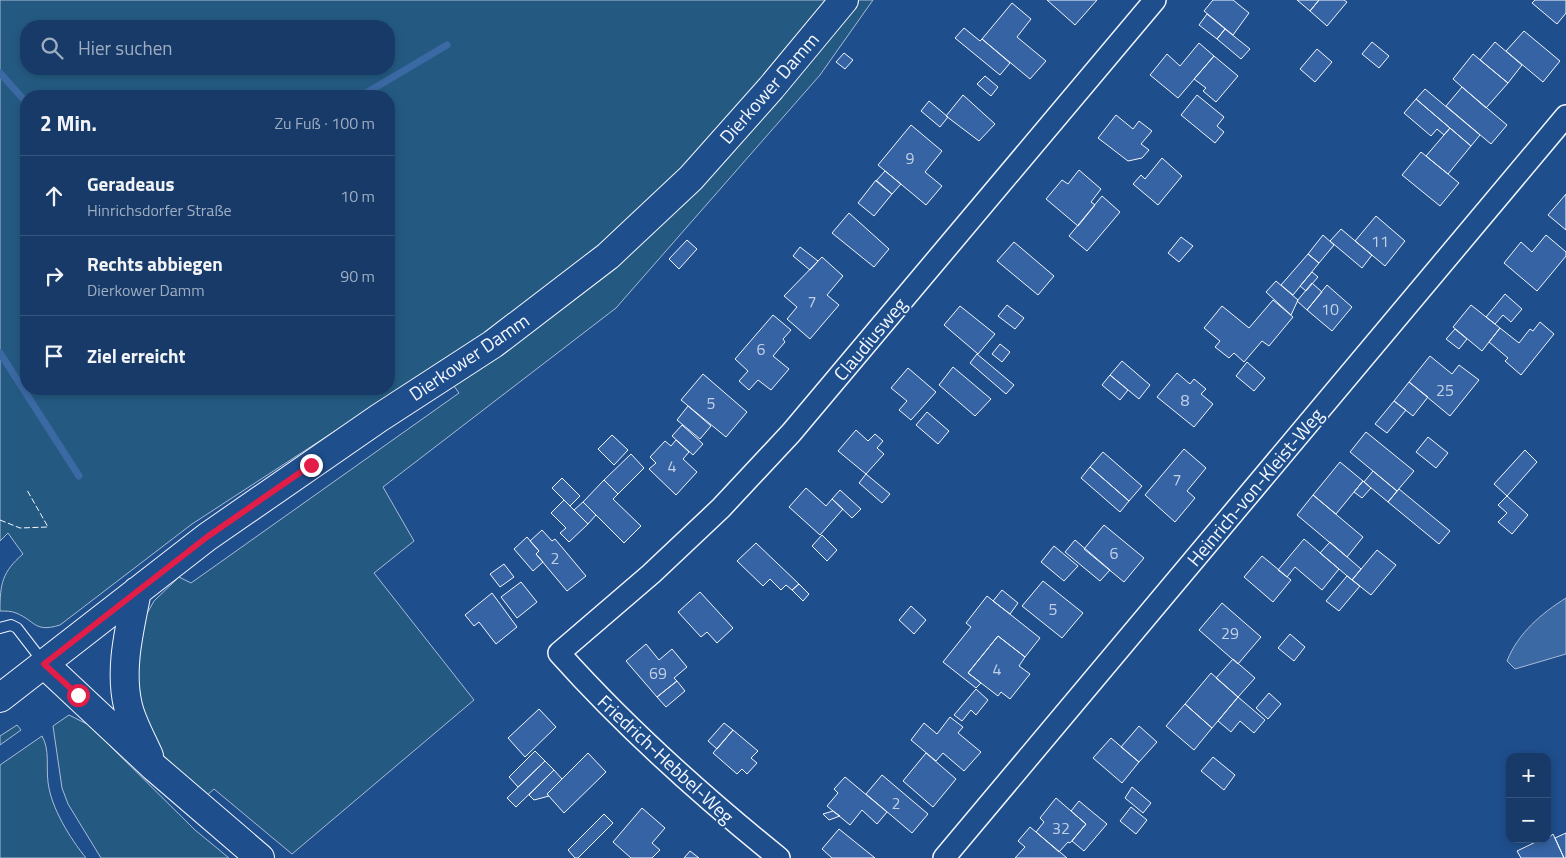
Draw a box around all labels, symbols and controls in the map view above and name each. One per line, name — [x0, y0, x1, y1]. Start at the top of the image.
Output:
search box — [20, 20, 395, 75]
street label: Dierkower Damm — [712, 25, 825, 150]
text: Hier suchen — [78, 33, 173, 62]
icon: search — [38, 34, 66, 62]
text: 2 Min. — [40, 107, 97, 139]
text: Zu Fuß · 100 m — [274, 111, 375, 135]
house number: 9 — [906, 146, 915, 170]
text: Geradeaus — [87, 169, 174, 198]
icon: ahead — [40, 182, 68, 210]
text: 10 m — [340, 184, 375, 208]
text: Hinrichsdorfer Straße — [87, 198, 232, 222]
house number: 11 — [1371, 229, 1389, 253]
text: Rechts abbiegen — [87, 249, 223, 278]
icon: right — [40, 262, 68, 290]
text: 90 m — [340, 264, 375, 288]
text: Dierkower Damm — [87, 278, 205, 302]
house number: 7 — [808, 289, 816, 313]
street label: Claudiusweg — [826, 290, 913, 387]
house number: 10 — [1321, 297, 1339, 321]
street label: Dierkower Damm — [403, 306, 535, 408]
house number: 6 — [757, 337, 766, 361]
text: Ziel erreicht — [87, 341, 185, 370]
icon: arrive — [40, 342, 68, 370]
house number: 25 — [1436, 378, 1454, 402]
house number: 8 — [1181, 388, 1190, 412]
house number: 5 — [707, 391, 716, 415]
street label: Heinrich-von-Kleist-Weg — [1179, 401, 1330, 572]
route end — [300, 454, 323, 477]
house number: 4 — [668, 454, 677, 478]
house number: 7 — [1173, 467, 1181, 491]
house number: 6 — [1110, 541, 1119, 565]
house number: 2 — [551, 546, 559, 570]
house number: 5 — [1049, 597, 1058, 621]
house number: 29 — [1221, 621, 1239, 645]
house number: 4 — [993, 657, 1002, 681]
house number: 69 — [649, 661, 667, 685]
route start — [67, 684, 90, 707]
street label: Friedrich-Hebbel-Weg — [592, 687, 741, 830]
map controls — [1506, 753, 1551, 843]
button: + — [1506, 753, 1551, 798]
house number: 2 — [892, 791, 900, 815]
button: − — [1506, 798, 1551, 843]
house number: 32 — [1052, 816, 1070, 840]

